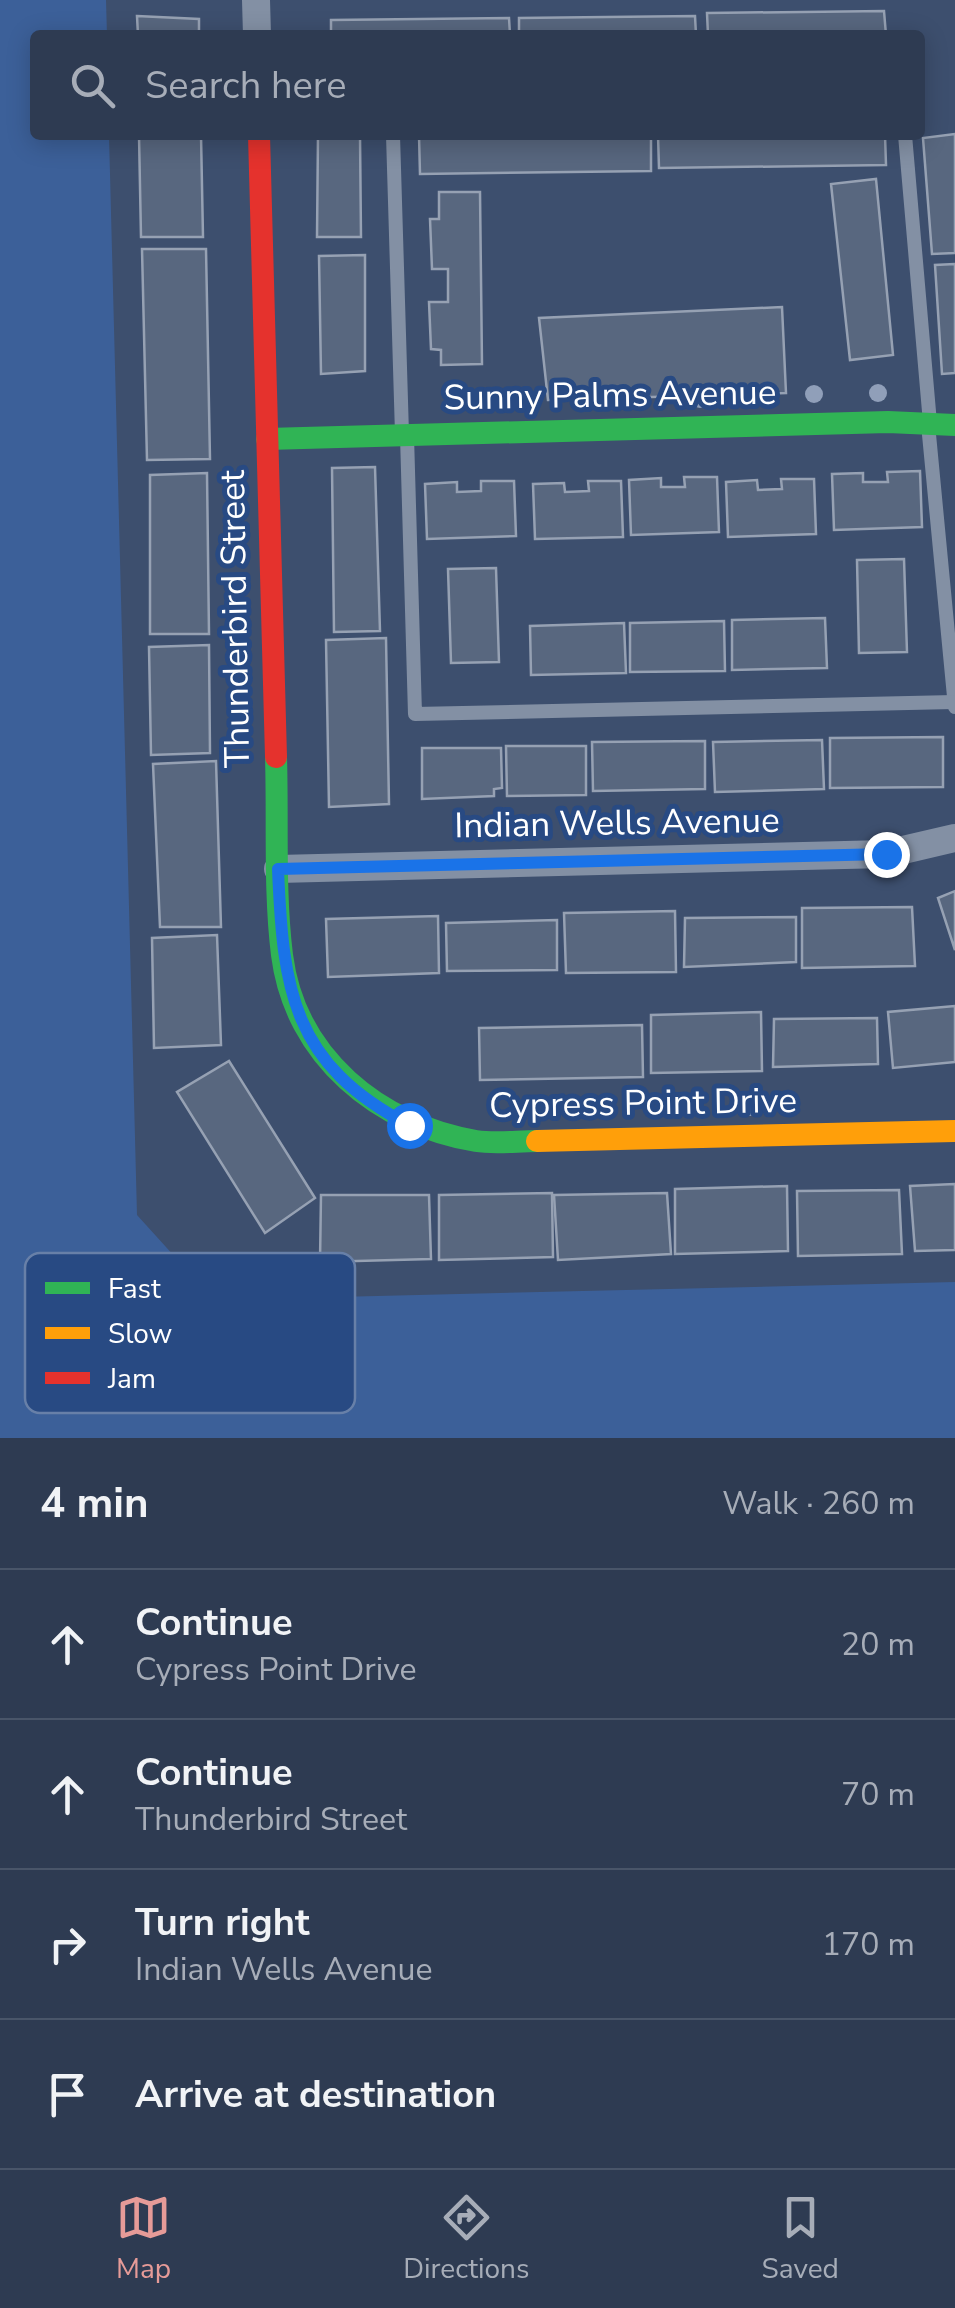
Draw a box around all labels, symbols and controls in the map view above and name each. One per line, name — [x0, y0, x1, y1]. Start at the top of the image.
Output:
search box — [30, 30, 925, 140]
icon: search — [65, 58, 120, 113]
text: Search here — [145, 60, 346, 111]
street label: Sunny Palms Avenue — [443, 369, 777, 421]
street label: Thunderbird Street — [209, 469, 261, 768]
street label: Indian Wells Avenue — [454, 797, 780, 849]
route end — [864, 832, 910, 878]
street label: Cypress Point Drive — [489, 1077, 797, 1129]
route start — [387, 1103, 433, 1149]
legend — [25, 1253, 355, 1413]
text: Fast — [108, 1270, 161, 1308]
text: Slow — [108, 1315, 172, 1353]
text: Jam — [107, 1360, 156, 1398]
text: 4 min — [40, 1475, 149, 1532]
text: Walk · 260 m — [722, 1482, 915, 1525]
text: Continue — [135, 1597, 293, 1648]
icon: ahead — [40, 1617, 95, 1672]
text: 20 m — [841, 1623, 915, 1666]
text: Cypress Point Drive — [135, 1648, 416, 1691]
text: Continue — [135, 1747, 293, 1798]
icon: ahead — [40, 1767, 95, 1822]
text: 70 m — [841, 1773, 915, 1816]
text: Thunderbird Street — [135, 1798, 407, 1841]
text: Turn right — [135, 1897, 310, 1948]
icon: right — [40, 1917, 95, 1972]
text: 170 m — [822, 1923, 915, 1966]
text: Indian Wells Avenue — [135, 1948, 433, 1991]
icon: arrive — [40, 2067, 95, 2122]
text: Arrive at destination — [135, 2069, 496, 2120]
tab: Map — [116, 2190, 171, 2288]
tab: Directions — [403, 2190, 529, 2288]
tab: Saved — [762, 2190, 839, 2288]

